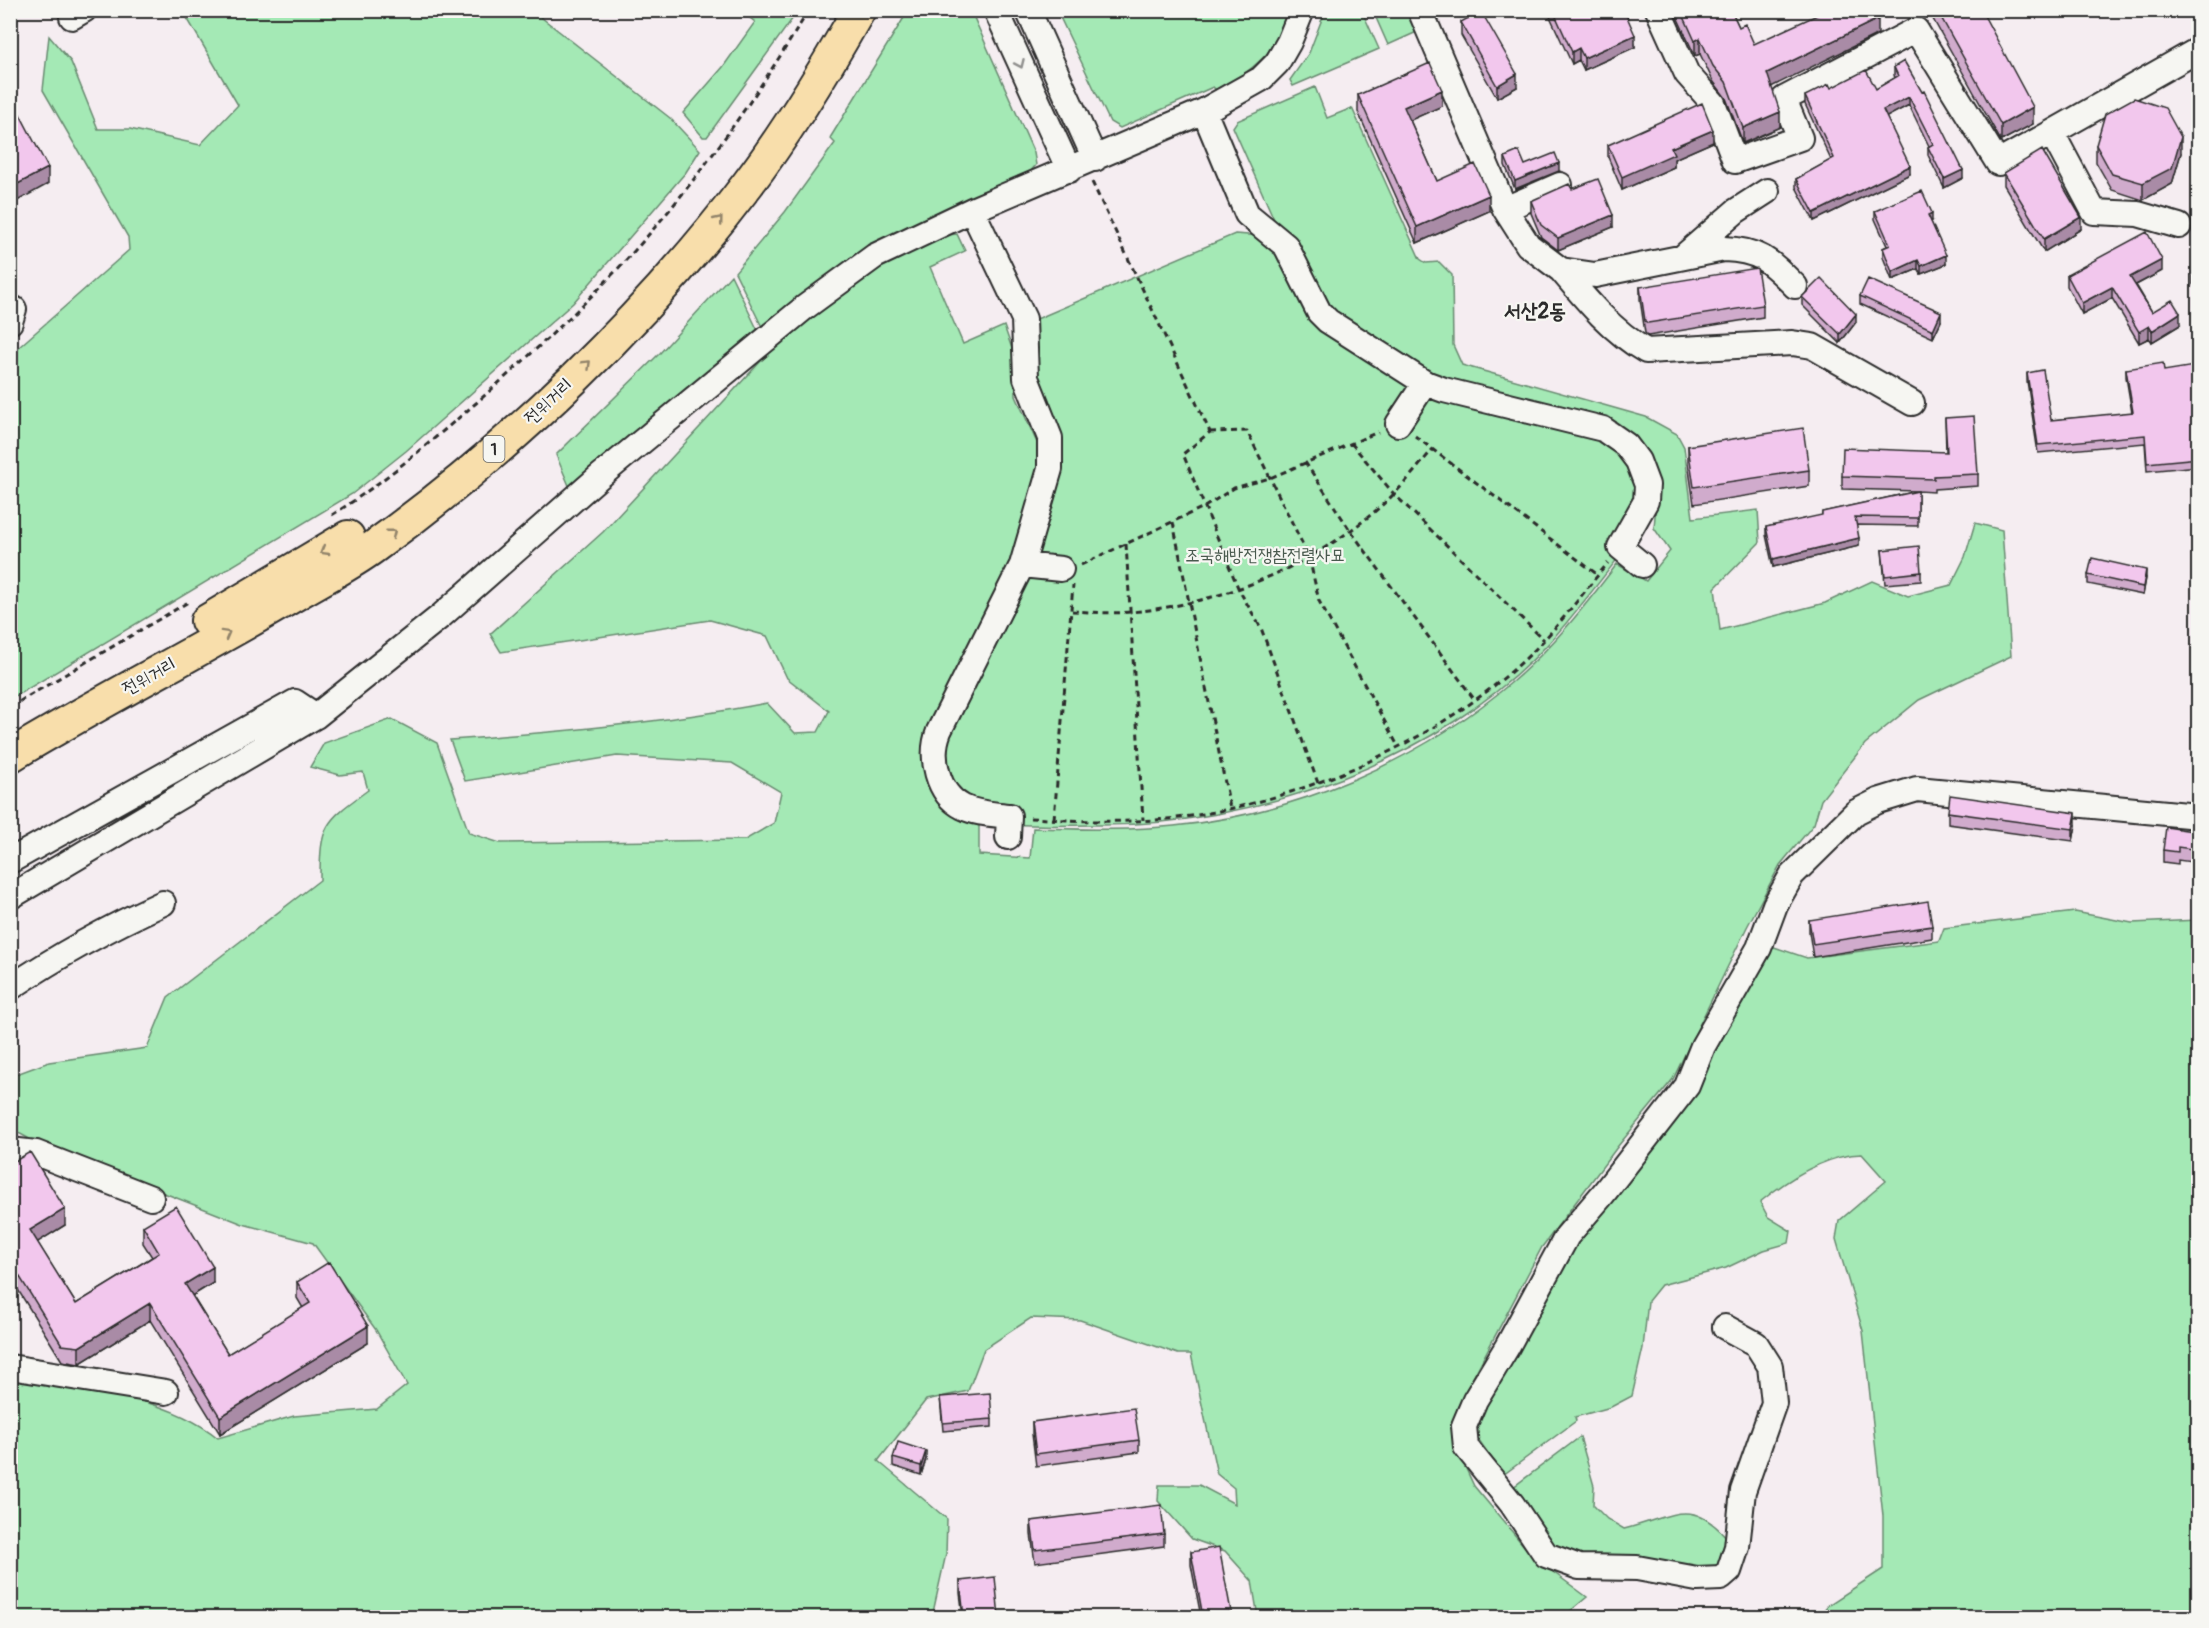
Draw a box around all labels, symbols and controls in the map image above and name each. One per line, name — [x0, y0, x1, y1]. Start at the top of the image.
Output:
one-way arrow — [1013, 57, 1025, 68]
one-way arrow — [711, 216, 722, 227]
district label: 서산2동 — [1504, 298, 1566, 325]
one-way arrow — [580, 360, 591, 371]
street label: 전위거리 — [519, 373, 577, 430]
road number: 1 — [484, 436, 504, 462]
one-way arrow — [385, 529, 396, 540]
one-way arrow — [320, 544, 330, 556]
park label: 조국해방전쟁참전렬사묘 — [1185, 544, 1345, 567]
one-way arrow — [219, 630, 230, 641]
street label: 전위거리 — [118, 652, 180, 701]

